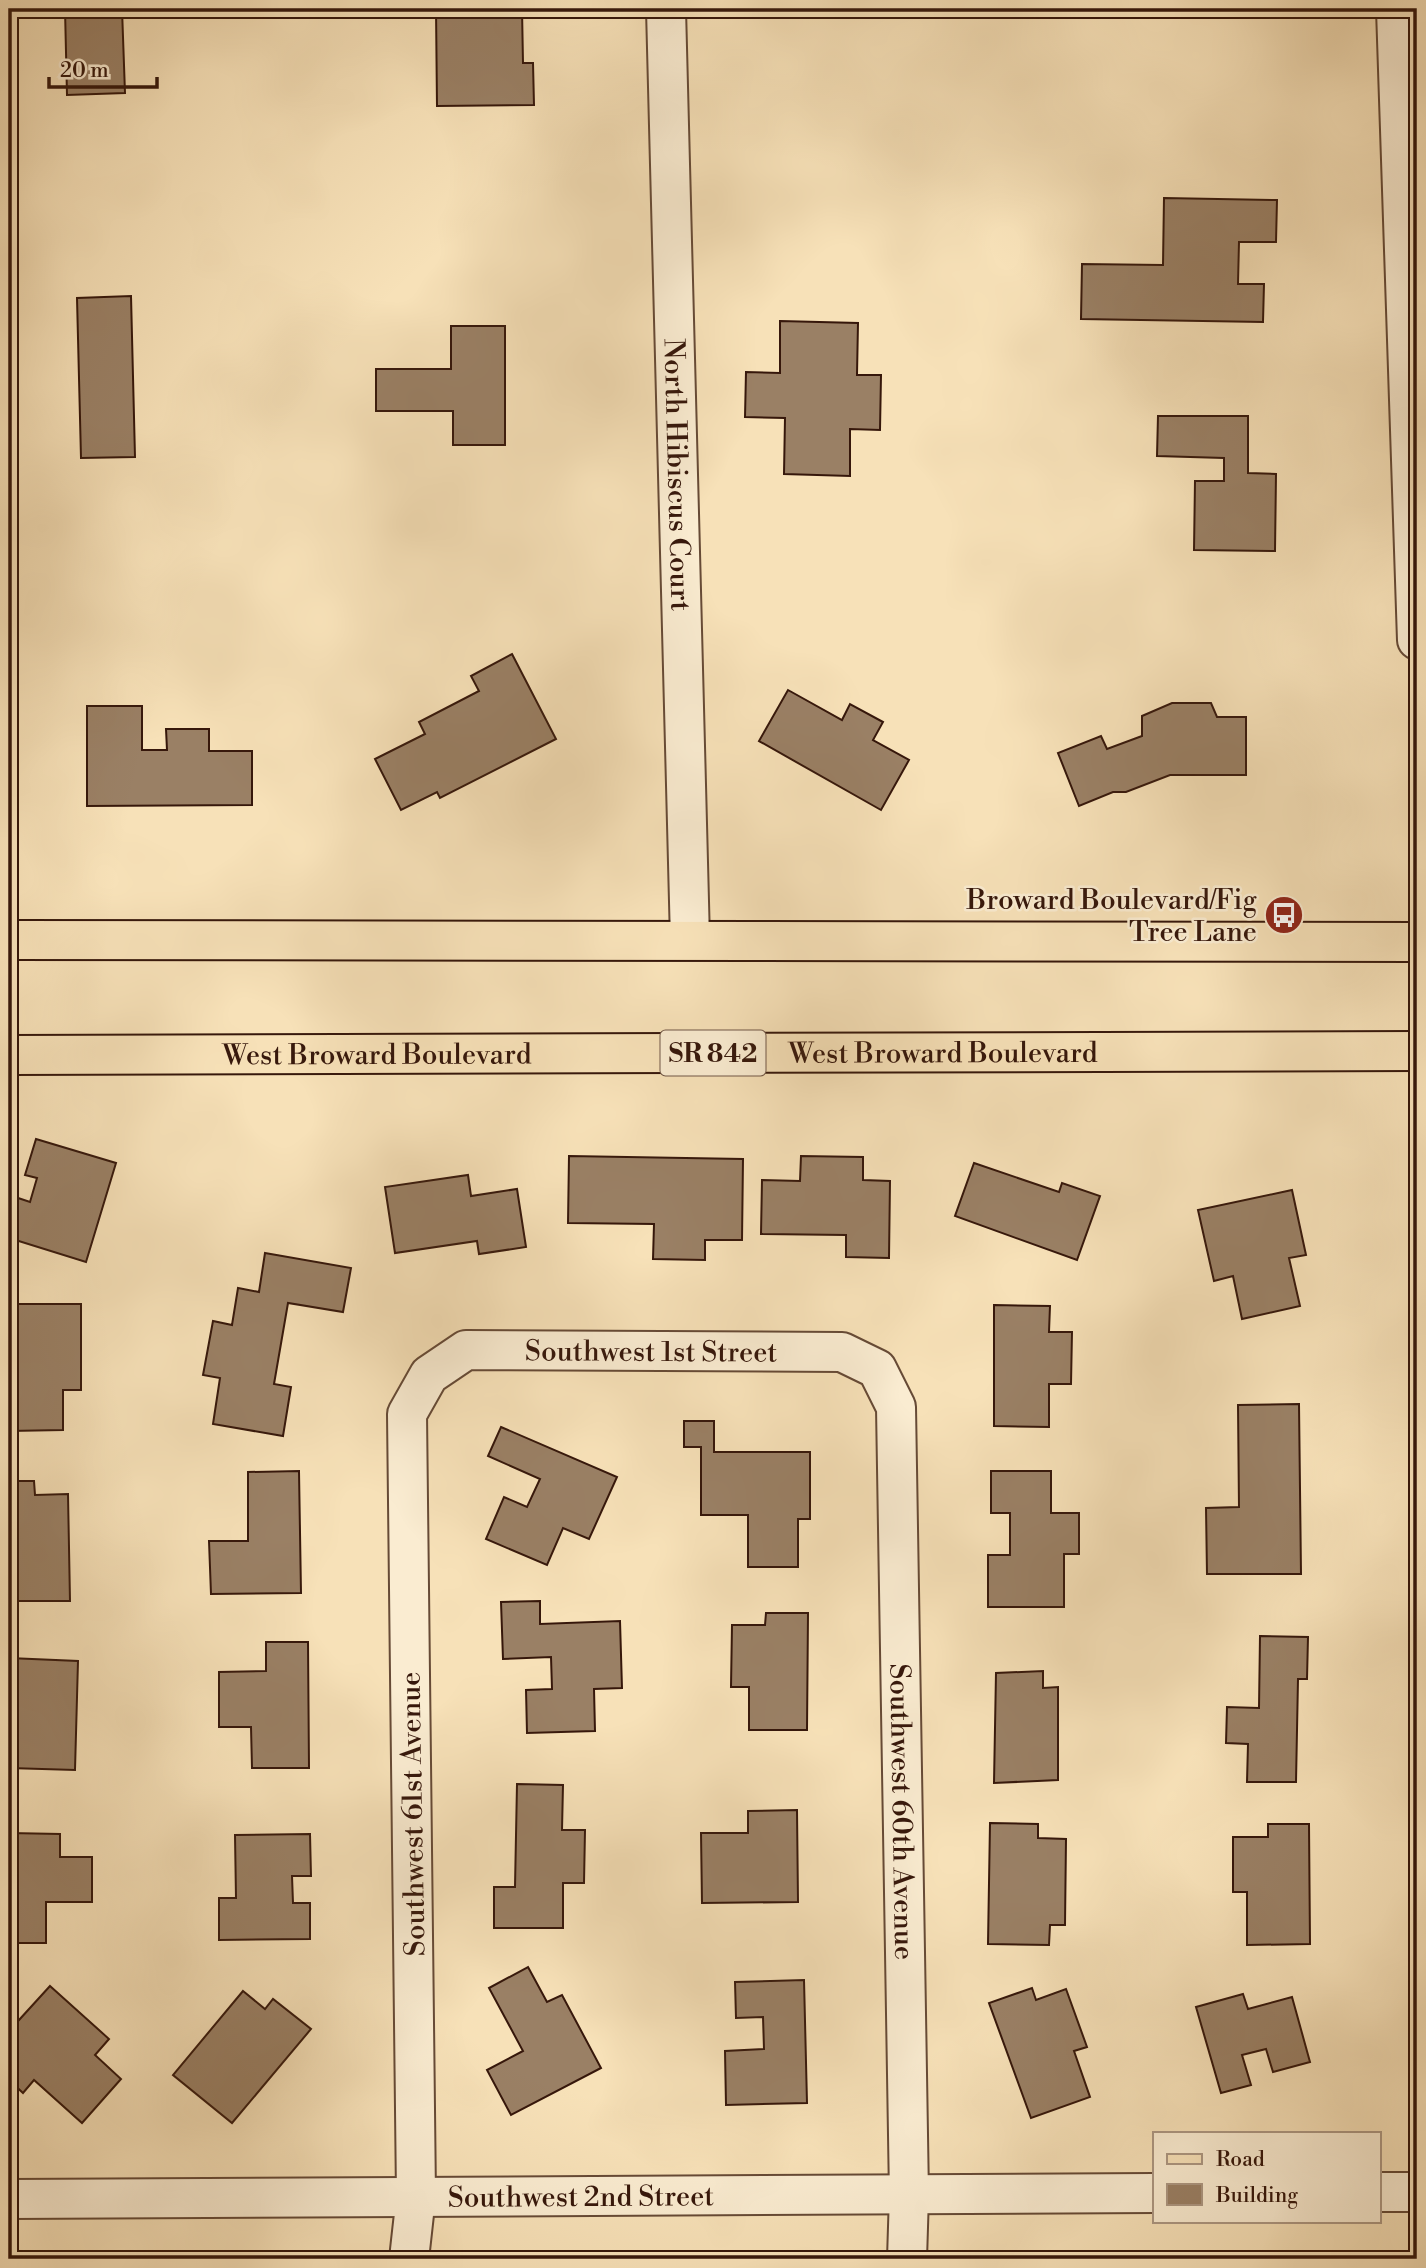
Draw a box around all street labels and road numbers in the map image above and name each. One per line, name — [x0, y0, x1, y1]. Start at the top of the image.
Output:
street label: North Hibiscus Court — [655, 338, 698, 612]
road number: SR 842 — [660, 1030, 766, 1076]
street label: West Broward Boulevard — [787, 1036, 1098, 1072]
street label: West Broward Boulevard — [221, 1038, 532, 1073]
street label: Southwest 1st Street — [525, 1334, 778, 1371]
street label: Southwest 60th Avenue — [881, 1663, 921, 1960]
street label: Southwest 61st Avenue — [394, 1671, 433, 1957]
street label: Southwest 2nd Street — [448, 2179, 714, 2216]

